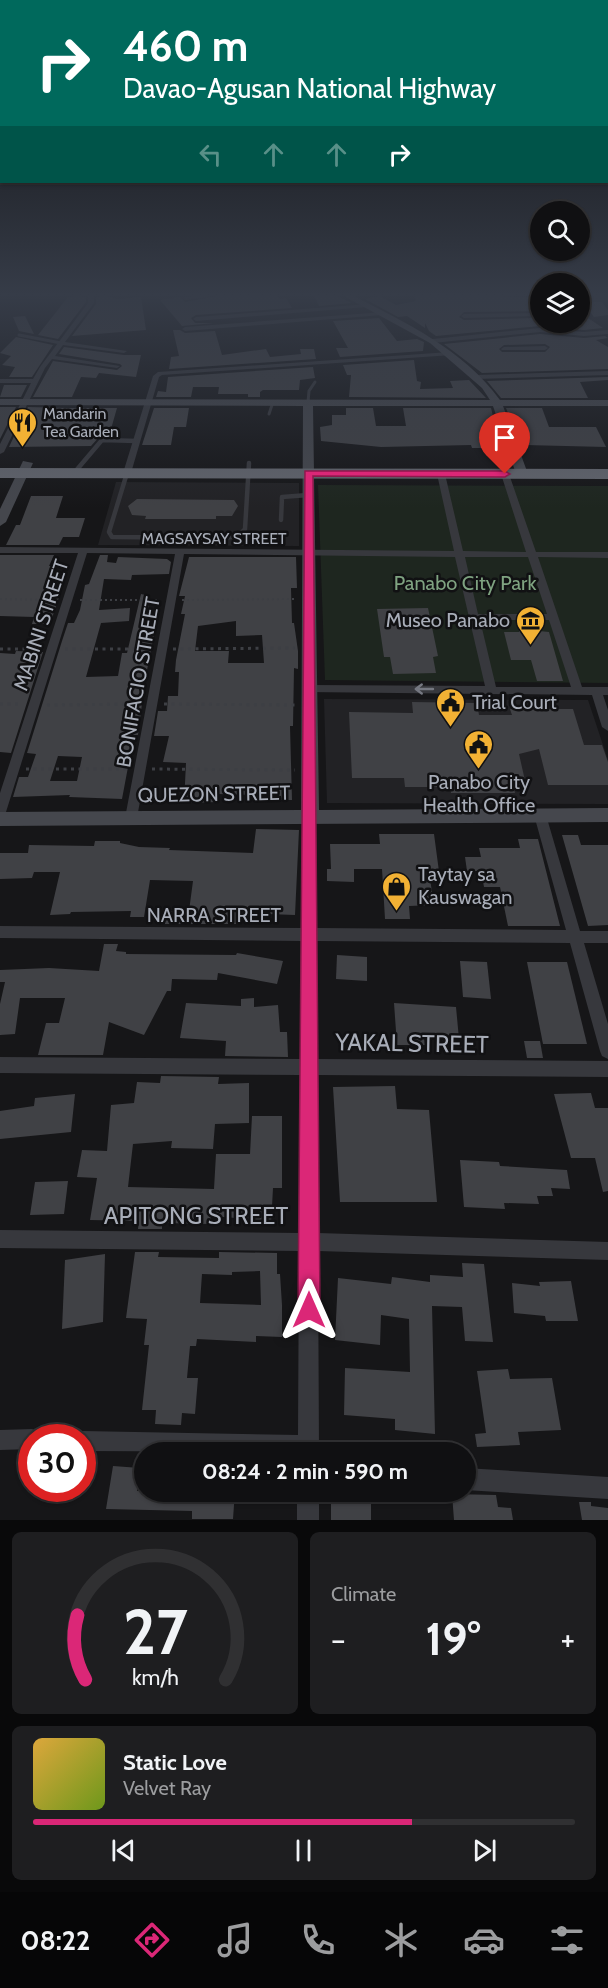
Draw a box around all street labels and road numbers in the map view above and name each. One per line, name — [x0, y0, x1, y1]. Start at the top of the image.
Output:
street label: MAGSAYSAY STREET — [141, 529, 287, 548]
street label: MABINI STREET — [8, 556, 74, 694]
street label: BONIFACIO STREET — [111, 595, 165, 769]
street label: QUEZON STREET — [137, 781, 291, 807]
street label: NARRA STREET — [147, 903, 282, 927]
street label: YAKAL STREET — [334, 1027, 489, 1059]
street label: APITONG STREET — [104, 1201, 288, 1230]

